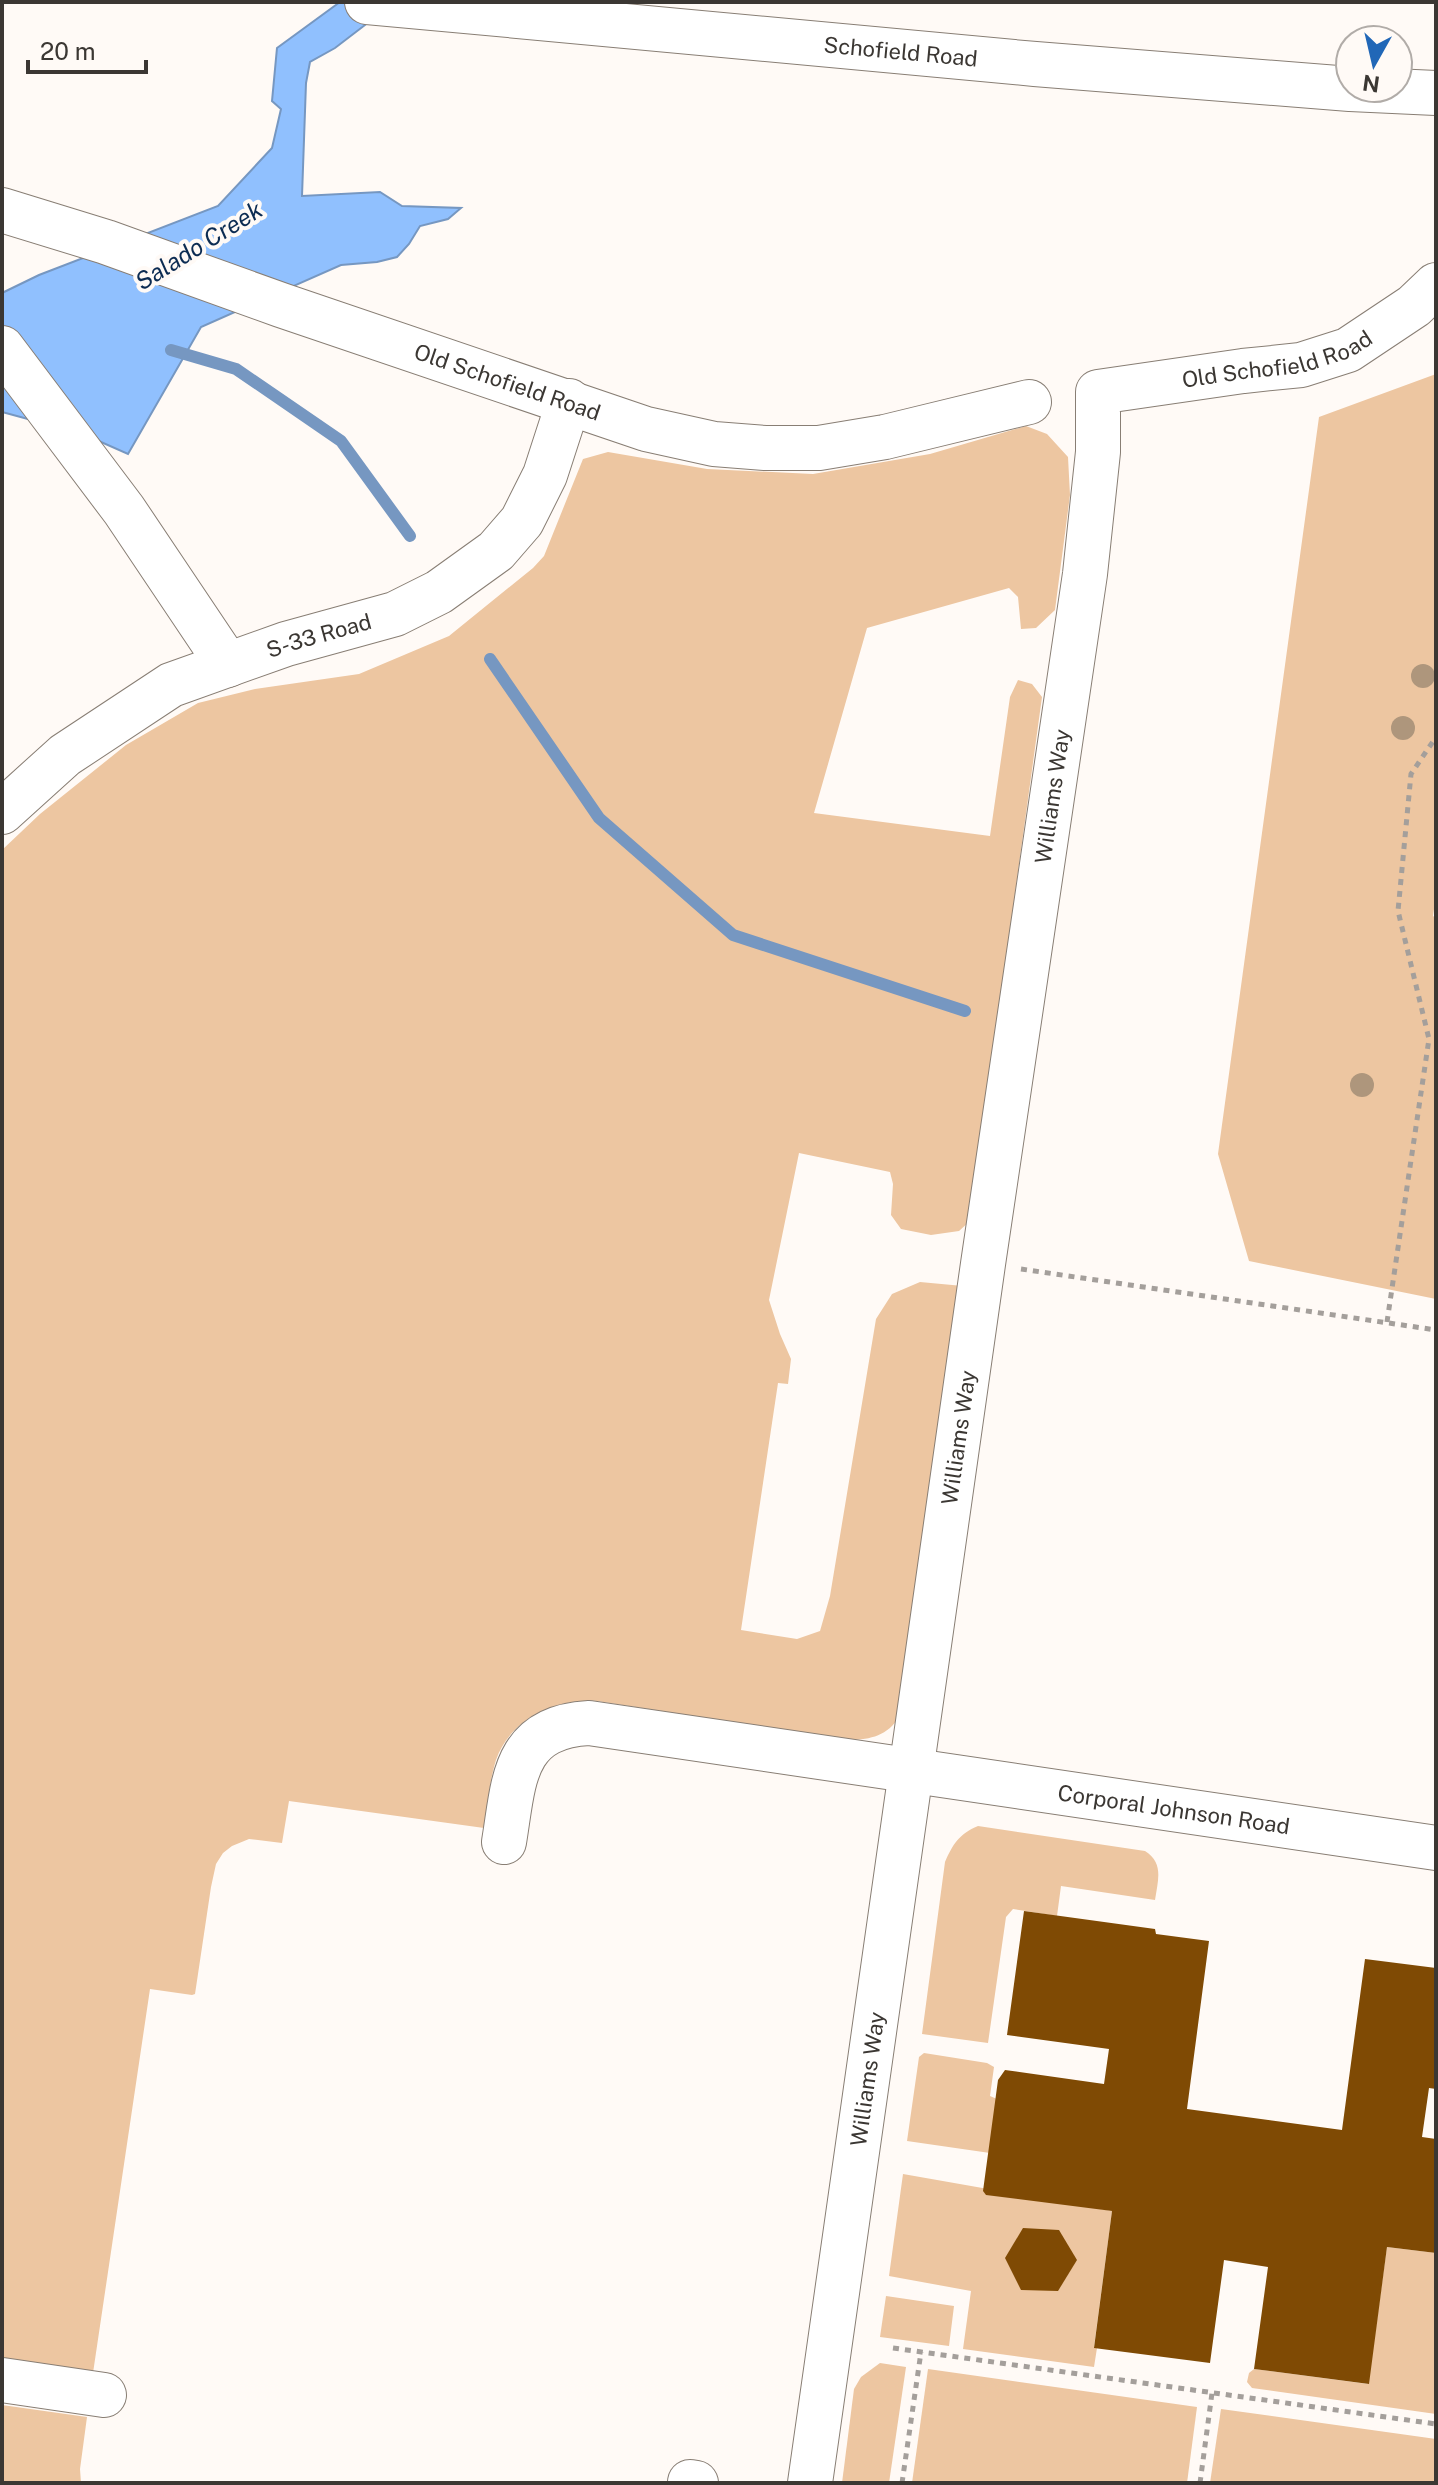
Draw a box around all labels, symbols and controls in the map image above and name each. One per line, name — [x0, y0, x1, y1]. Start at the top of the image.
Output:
scale bar — [28, 24, 146, 74]
north arrow — [1334, 24, 1414, 104]
street label: Schofield Road — [823, 31, 979, 72]
text: 20 m — [40, 37, 96, 65]
text: N — [1361, 70, 1382, 98]
water label: Salado Creek — [130, 195, 267, 295]
street label: Old Schofield Road — [1180, 325, 1377, 393]
street label: Old Schofield Road — [411, 338, 604, 426]
street label: S-33 Road — [263, 608, 374, 663]
street label: Williams Way — [1029, 727, 1075, 865]
street label: Williams Way — [936, 1368, 981, 1506]
street label: Corporal Johnson Road — [1056, 1779, 1292, 1839]
street label: Williams Way — [845, 2010, 890, 2148]

